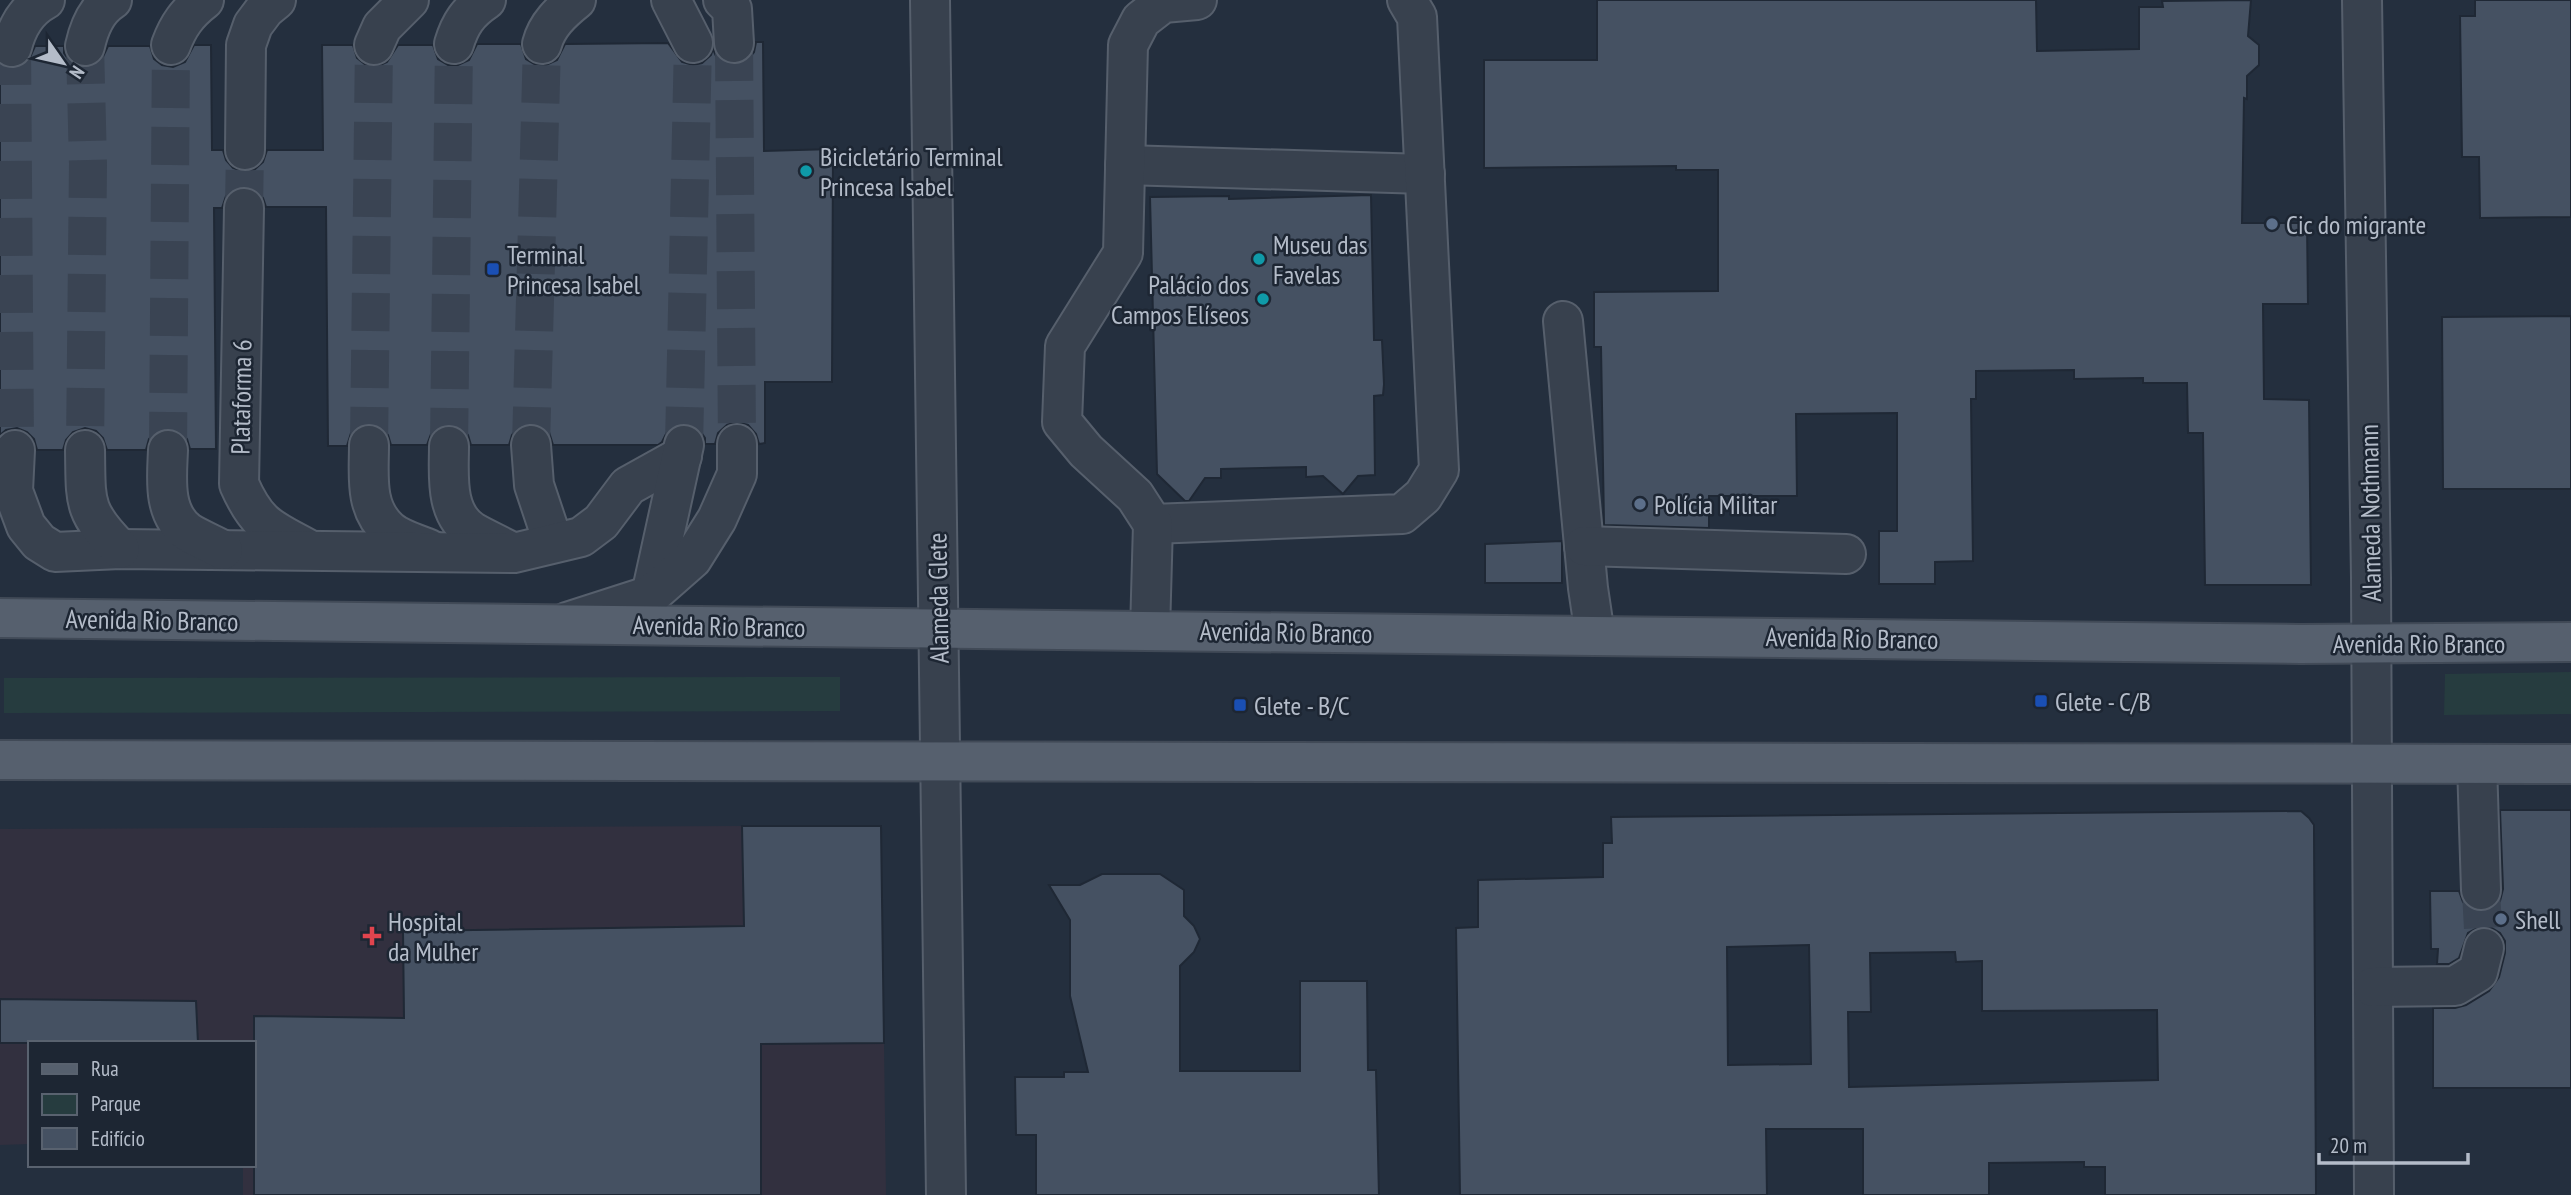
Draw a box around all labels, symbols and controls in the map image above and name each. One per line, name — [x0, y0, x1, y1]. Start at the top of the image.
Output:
north arrow — [28, 28, 98, 98]
text: N — [64, 62, 90, 83]
place label: Bicicletário Terminal Princesa Isabel — [820, 140, 1002, 203]
marker: Bicicletário Terminal Princesa Isabel — [798, 163, 814, 179]
place label: Cic do migrante — [2286, 208, 2426, 241]
marker: Cic do migrante — [2264, 216, 2280, 232]
place label: Museu das Favelas — [1273, 228, 1368, 291]
place label: Terminal Princesa Isabel — [507, 238, 640, 301]
marker: Museu das Favelas — [1251, 251, 1267, 267]
marker: Terminal Princesa Isabel — [485, 261, 501, 277]
place label: Palácio dos Campos Elíseos — [1111, 268, 1249, 331]
marker: Palácio dos Campos Elíseos — [1255, 291, 1271, 307]
street label: Plataforma 6 — [223, 339, 259, 455]
street label: Alameda Nothmann — [2352, 424, 2388, 602]
place label: Polícia Militar — [1654, 488, 1777, 521]
marker: Polícia Militar — [1632, 496, 1648, 512]
street label: Alameda Glete — [920, 532, 956, 664]
street label: Avenida Rio Branco — [65, 602, 239, 638]
street label: Avenida Rio Branco — [632, 608, 806, 644]
street label: Avenida Rio Branco — [1199, 614, 1373, 650]
street label: Avenida Rio Branco — [1765, 620, 1939, 656]
street label: Avenida Rio Branco — [2333, 627, 2505, 660]
place label: Glete - C/B — [2055, 685, 2151, 718]
place label: Glete - B/C — [1254, 689, 1350, 722]
marker: Glete - C/B — [2033, 693, 2049, 709]
marker: Glete - B/C — [1232, 697, 1248, 713]
place label: Shell — [2515, 903, 2560, 936]
place label: Hospital da Mulher — [388, 905, 478, 968]
marker: Shell — [2493, 911, 2509, 927]
marker: Hospital da Mulher — [362, 926, 382, 946]
legend — [28, 1041, 256, 1167]
text: Rua — [91, 1055, 119, 1082]
text: Parque — [91, 1090, 141, 1117]
scale bar — [2319, 1122, 2468, 1166]
text: Edifício — [91, 1125, 145, 1152]
text: 20 m — [2330, 1132, 2367, 1159]

